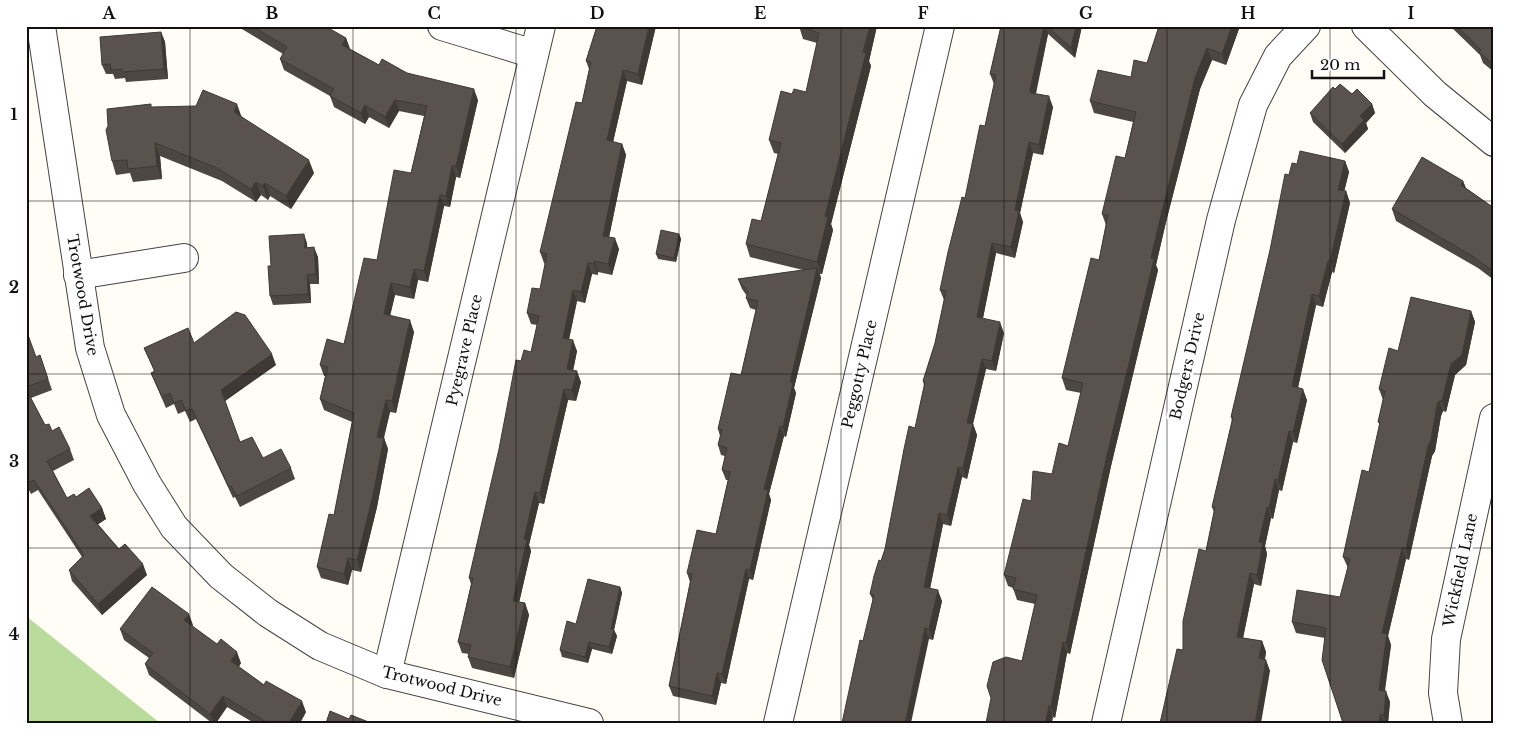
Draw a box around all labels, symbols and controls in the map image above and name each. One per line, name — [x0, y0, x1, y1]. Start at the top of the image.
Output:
text: A — [102, 3, 117, 23]
text: B — [266, 3, 279, 23]
text: C — [427, 3, 441, 23]
text: D — [590, 3, 604, 23]
text: E — [754, 3, 766, 23]
text: F — [917, 3, 929, 23]
text: G — [1079, 3, 1093, 23]
text: H — [1240, 3, 1256, 23]
text: I — [1408, 3, 1415, 23]
scale bar — [1312, 48, 1385, 80]
text: 20 m — [1320, 55, 1360, 74]
text: 1 — [11, 104, 18, 124]
street label: Trotwood Drive — [63, 233, 103, 357]
text: 2 — [9, 277, 19, 297]
street label: Pyegrave Place — [442, 292, 486, 408]
street label: Bodgers Drive — [1165, 310, 1209, 422]
street label: Peggotty Place — [837, 318, 881, 430]
text: 3 — [9, 451, 19, 471]
street label: Wickfield Lane — [1438, 511, 1481, 630]
text: 4 — [9, 624, 19, 644]
street label: Trotwood Drive — [380, 662, 504, 710]

